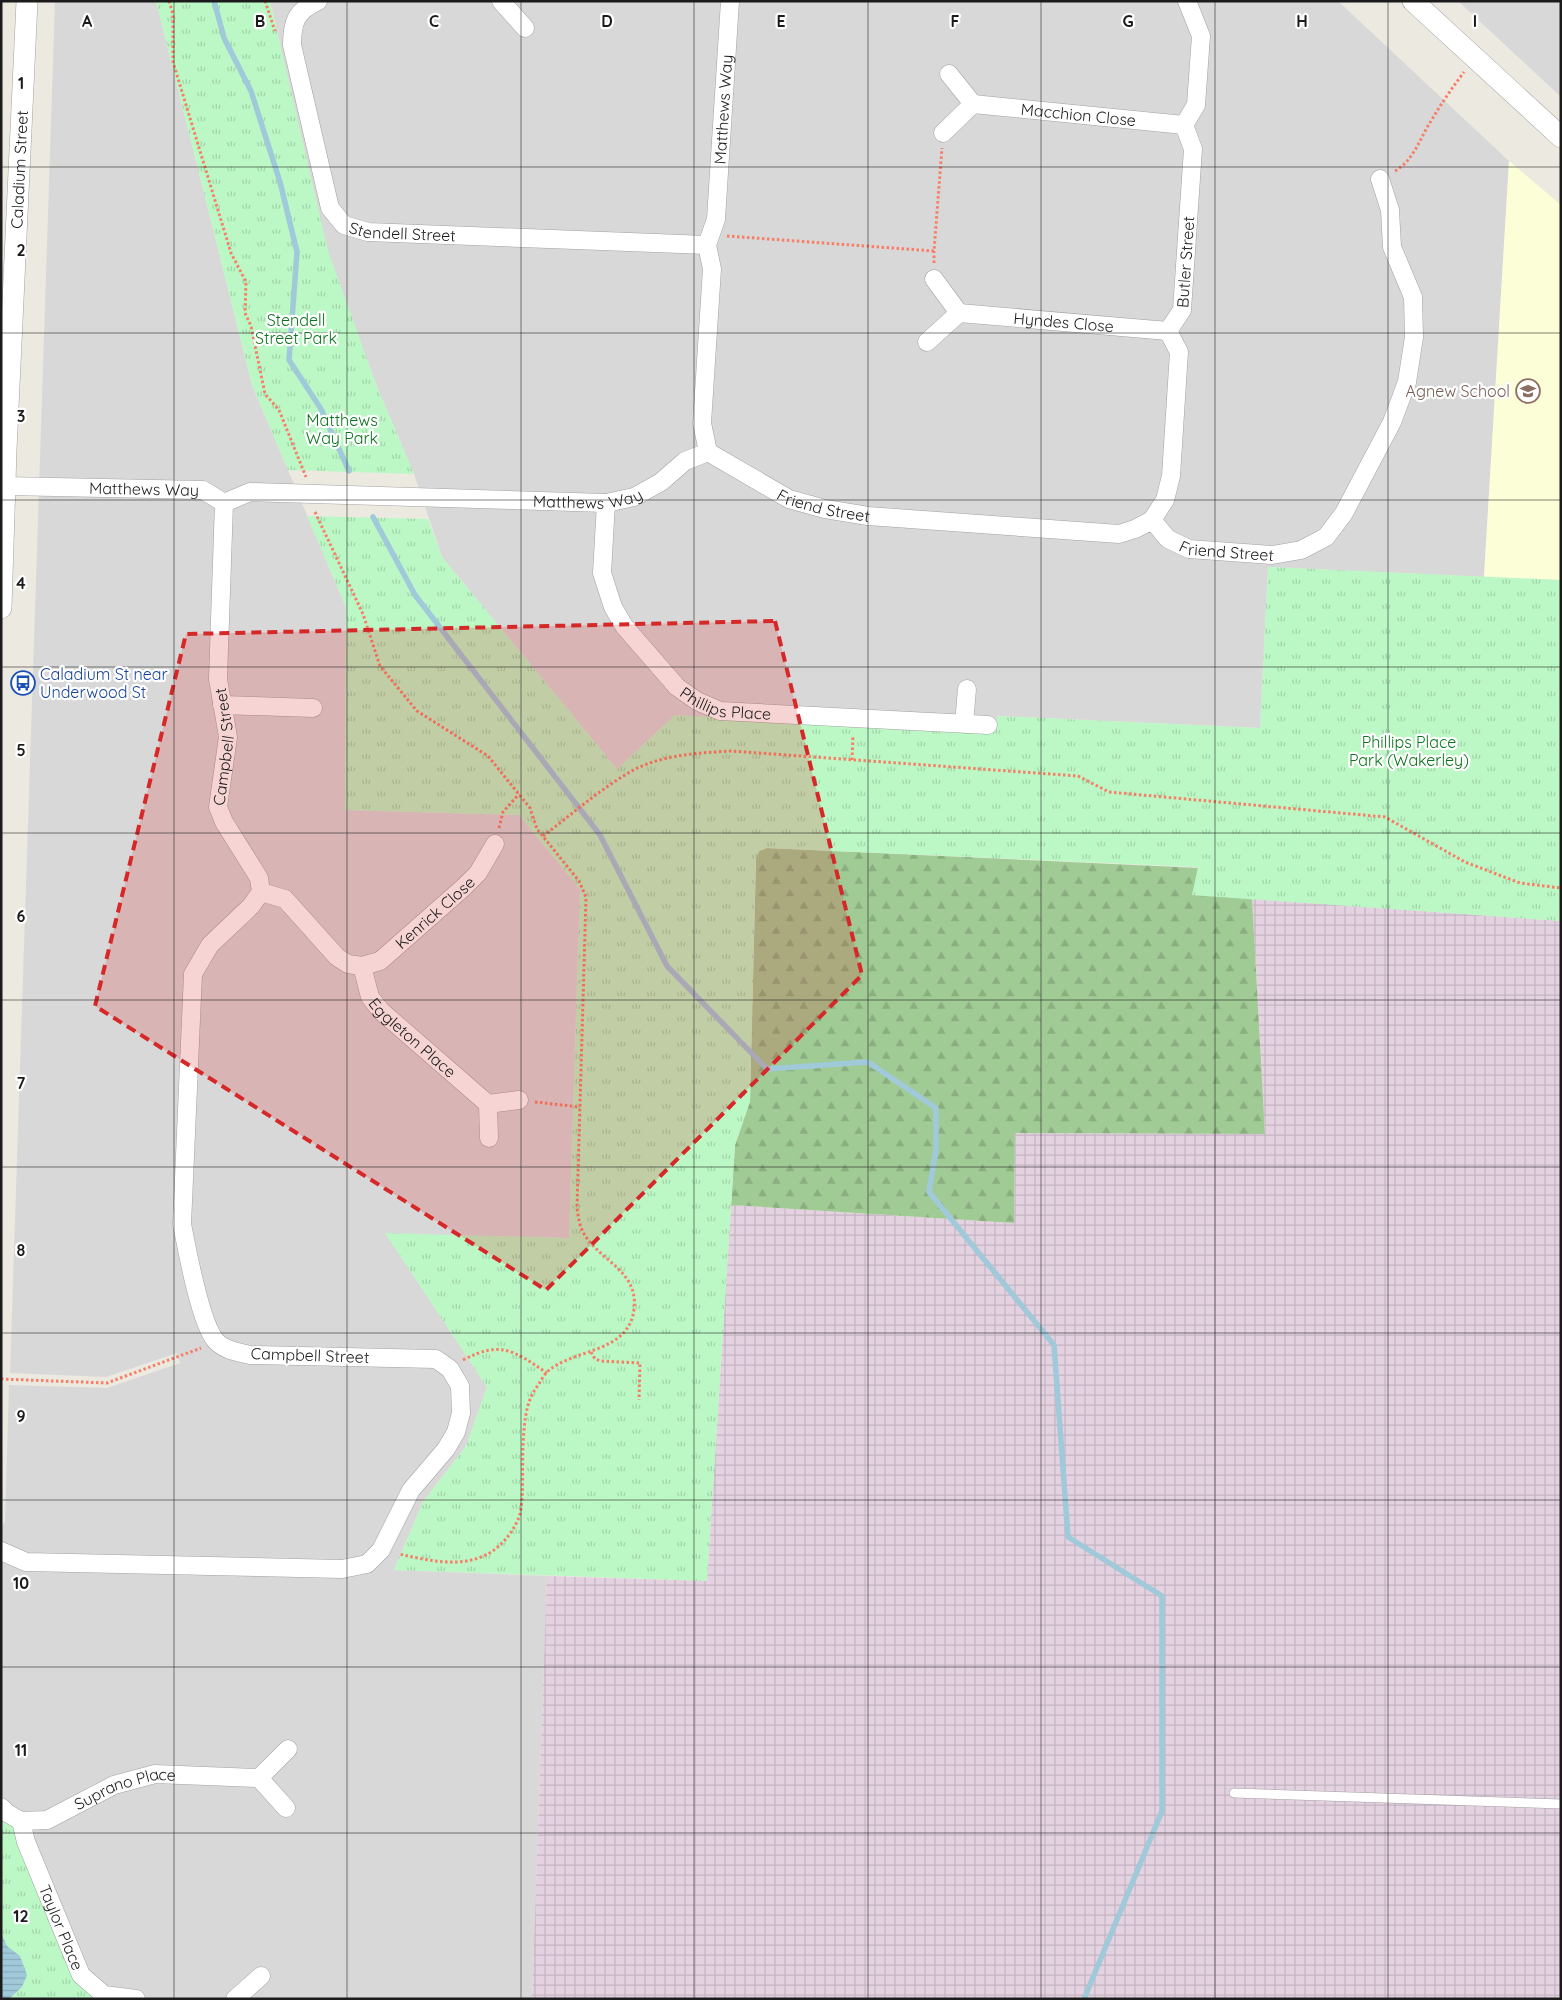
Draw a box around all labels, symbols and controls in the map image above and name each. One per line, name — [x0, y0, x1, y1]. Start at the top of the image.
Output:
text: A — [82, 11, 93, 31]
text: B — [255, 11, 265, 31]
text: C — [429, 11, 439, 31]
text: D — [601, 11, 613, 31]
text: E — [776, 11, 786, 31]
text: F — [951, 11, 960, 31]
text: G — [1122, 11, 1134, 31]
text: H — [1296, 11, 1308, 31]
text: I — [1473, 11, 1477, 31]
street label: Matthews Way — [710, 54, 737, 165]
text: 1 — [18, 73, 24, 93]
street label: Macchion Close — [1020, 99, 1137, 130]
street label: Caladium Street — [6, 110, 32, 229]
street label: Butler Street — [1172, 215, 1198, 308]
street label: Stendell Street — [347, 217, 456, 245]
text: 2 — [16, 240, 26, 260]
street label: Hyndes Close — [1013, 308, 1115, 336]
park label: Stendell Street Park — [255, 310, 337, 348]
school or university icon: Agnew School — [1515, 378, 1541, 404]
place label: Agnew School — [1406, 381, 1510, 401]
text: 3 — [17, 406, 25, 426]
park label: Matthews Way Park — [306, 410, 378, 448]
street label: Matthews Way — [89, 478, 199, 500]
street label: Matthews Way — [533, 484, 646, 513]
street label: Friend Street — [774, 484, 871, 526]
street label: Friend Street — [1176, 536, 1275, 565]
text: 4 — [16, 573, 26, 593]
place label: Caladium St near Underwood St — [40, 664, 168, 702]
bus stop icon: Caladium St near Underwood St — [10, 670, 36, 696]
street label: Phillips Place — [676, 682, 772, 724]
street label: Campbell Street — [208, 686, 238, 807]
park label: Phillips Place Park (Wakerley) — [1349, 732, 1469, 770]
text: 5 — [16, 740, 26, 760]
street label: Kenrick Close — [391, 872, 479, 953]
text: 6 — [17, 906, 26, 926]
street label: Eggleton Place — [364, 994, 460, 1082]
text: 7 — [17, 1073, 26, 1093]
text: 8 — [17, 1240, 26, 1260]
street label: Campbell Street — [250, 1343, 370, 1367]
text: 9 — [16, 1406, 26, 1426]
text: 10 — [13, 1573, 29, 1593]
text: 11 — [15, 1740, 27, 1760]
street label: Suprano Place — [71, 1763, 176, 1814]
street label: Taylor Place — [35, 1882, 88, 1973]
text: 12 — [13, 1906, 29, 1926]

